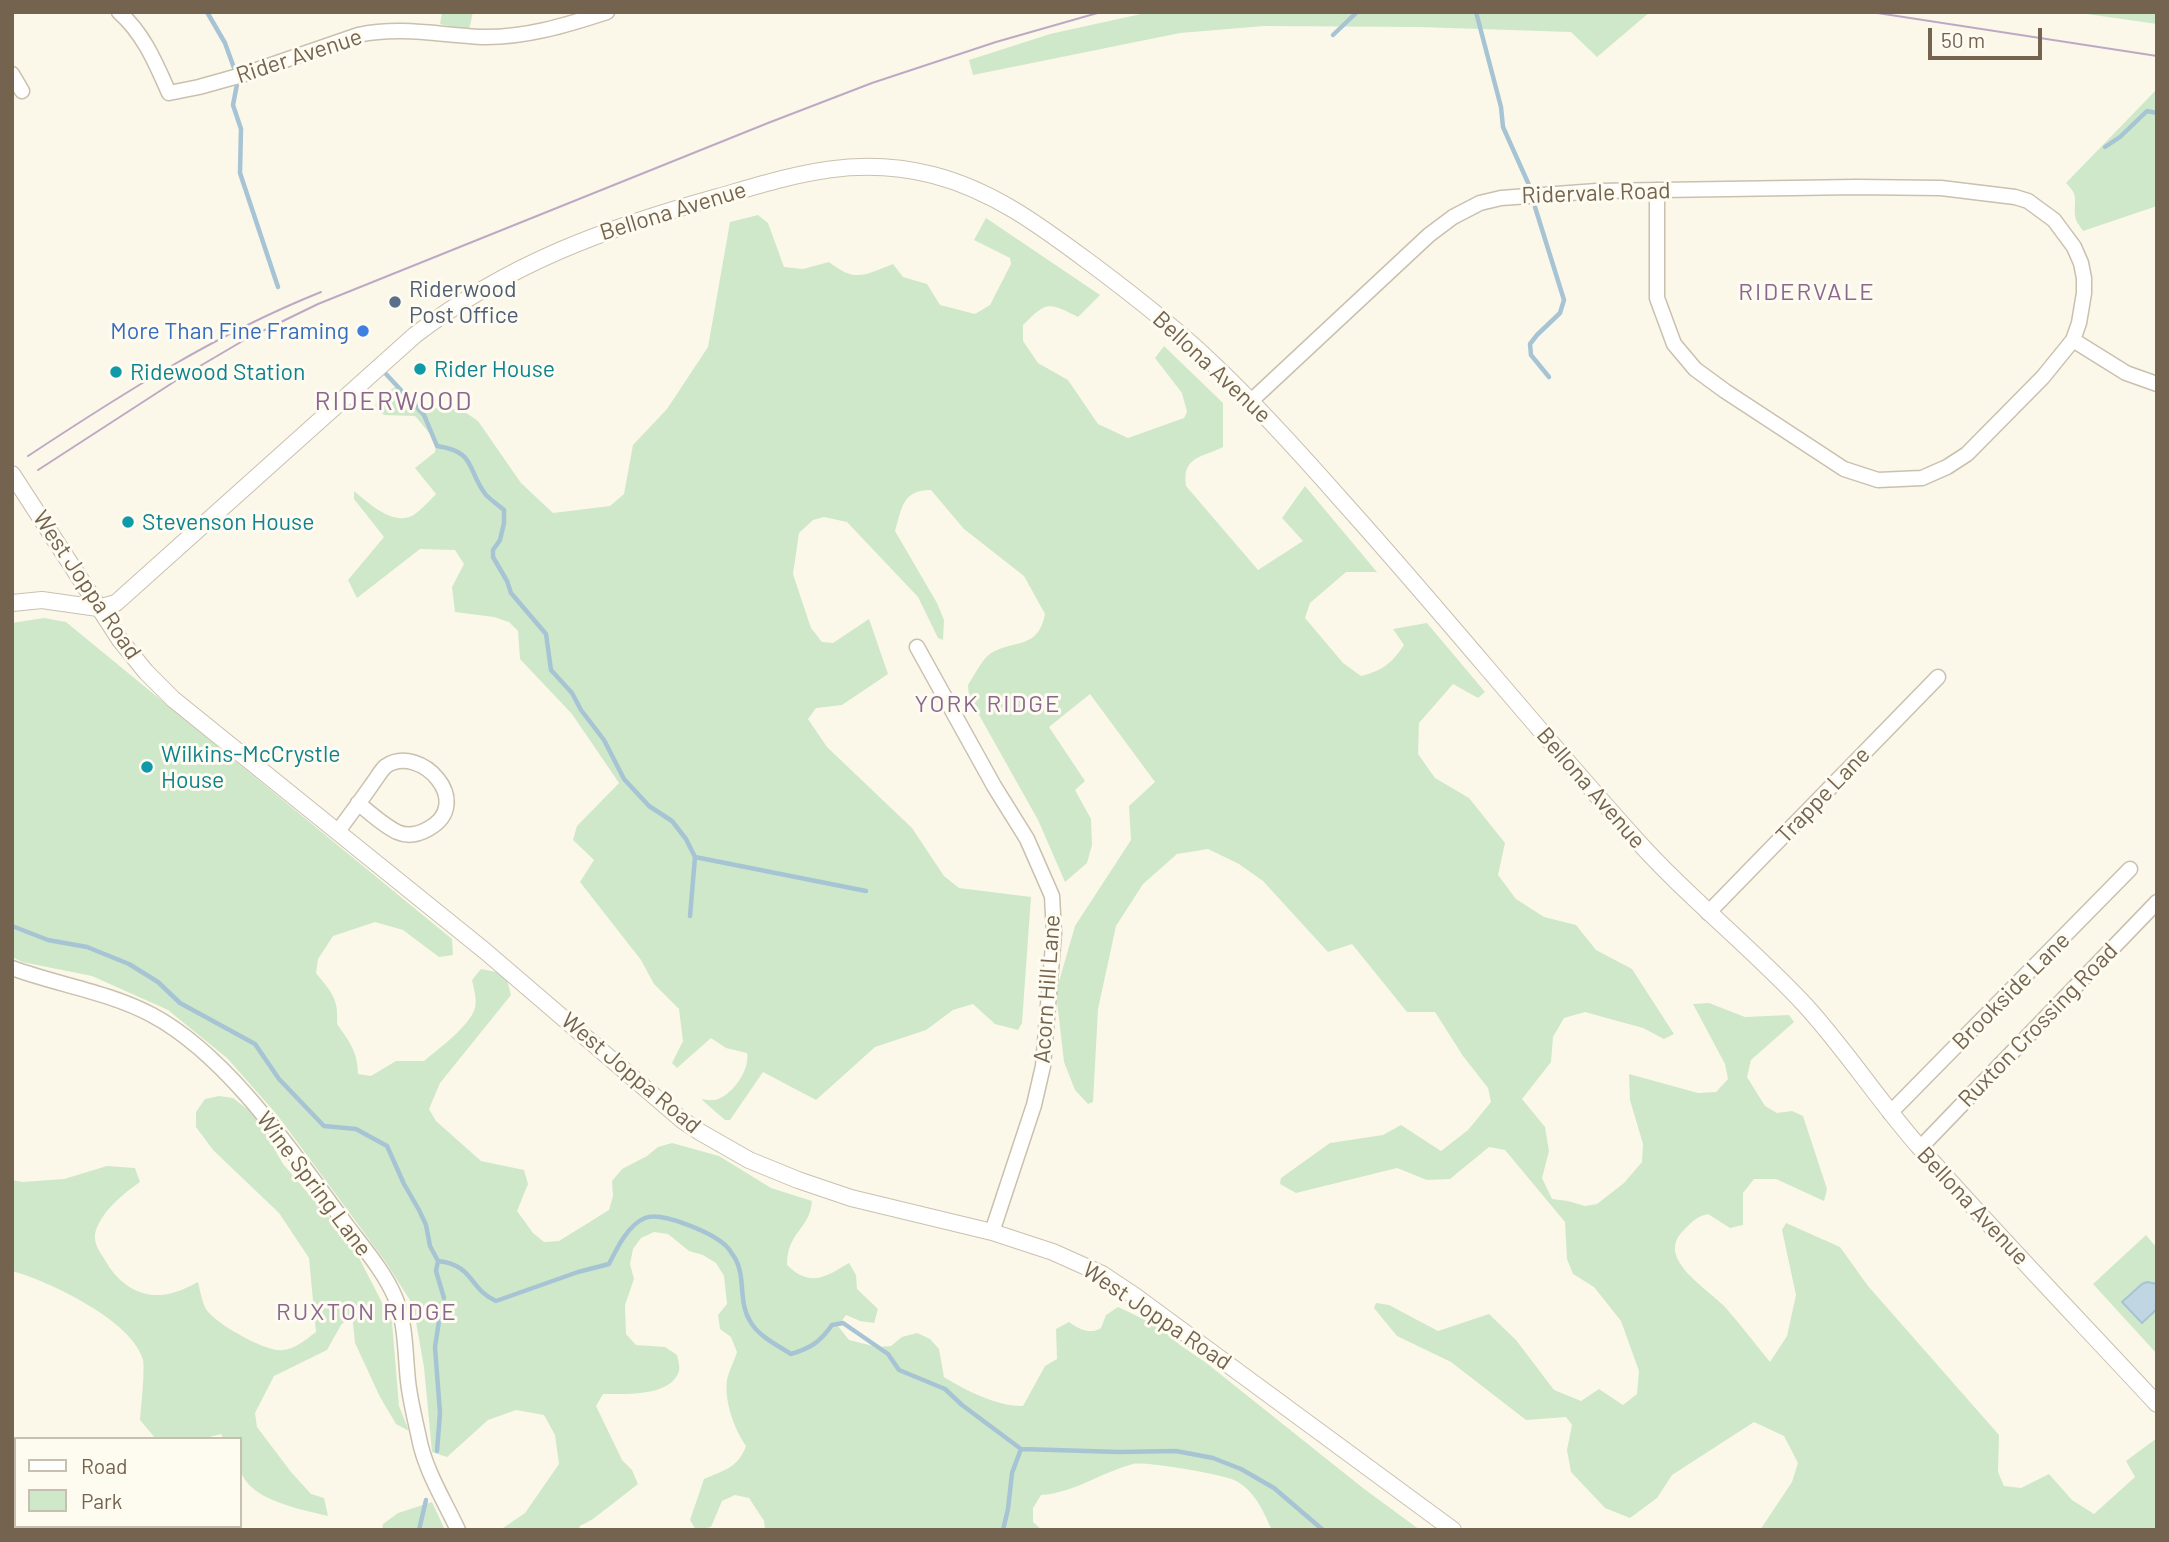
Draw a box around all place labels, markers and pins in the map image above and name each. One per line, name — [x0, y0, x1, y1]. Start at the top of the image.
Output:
place label: Riderwood Post Office — [409, 275, 519, 329]
marker: Riderwood Post Office — [387, 294, 403, 310]
place label: More Than Fine Framing — [110, 317, 349, 345]
marker: More Than Fine Framing — [355, 323, 371, 339]
place label: Rider House — [434, 355, 555, 383]
place label: Ridewood Station — [130, 358, 306, 386]
marker: Rider House — [412, 361, 428, 377]
marker: Ridewood Station — [108, 364, 124, 380]
place label: Stevenson House — [142, 508, 314, 536]
marker: Stevenson House — [120, 514, 136, 530]
place label: Wilkins-McCrystle House — [161, 740, 341, 794]
marker: Wilkins-McCrystle House — [139, 759, 155, 775]

